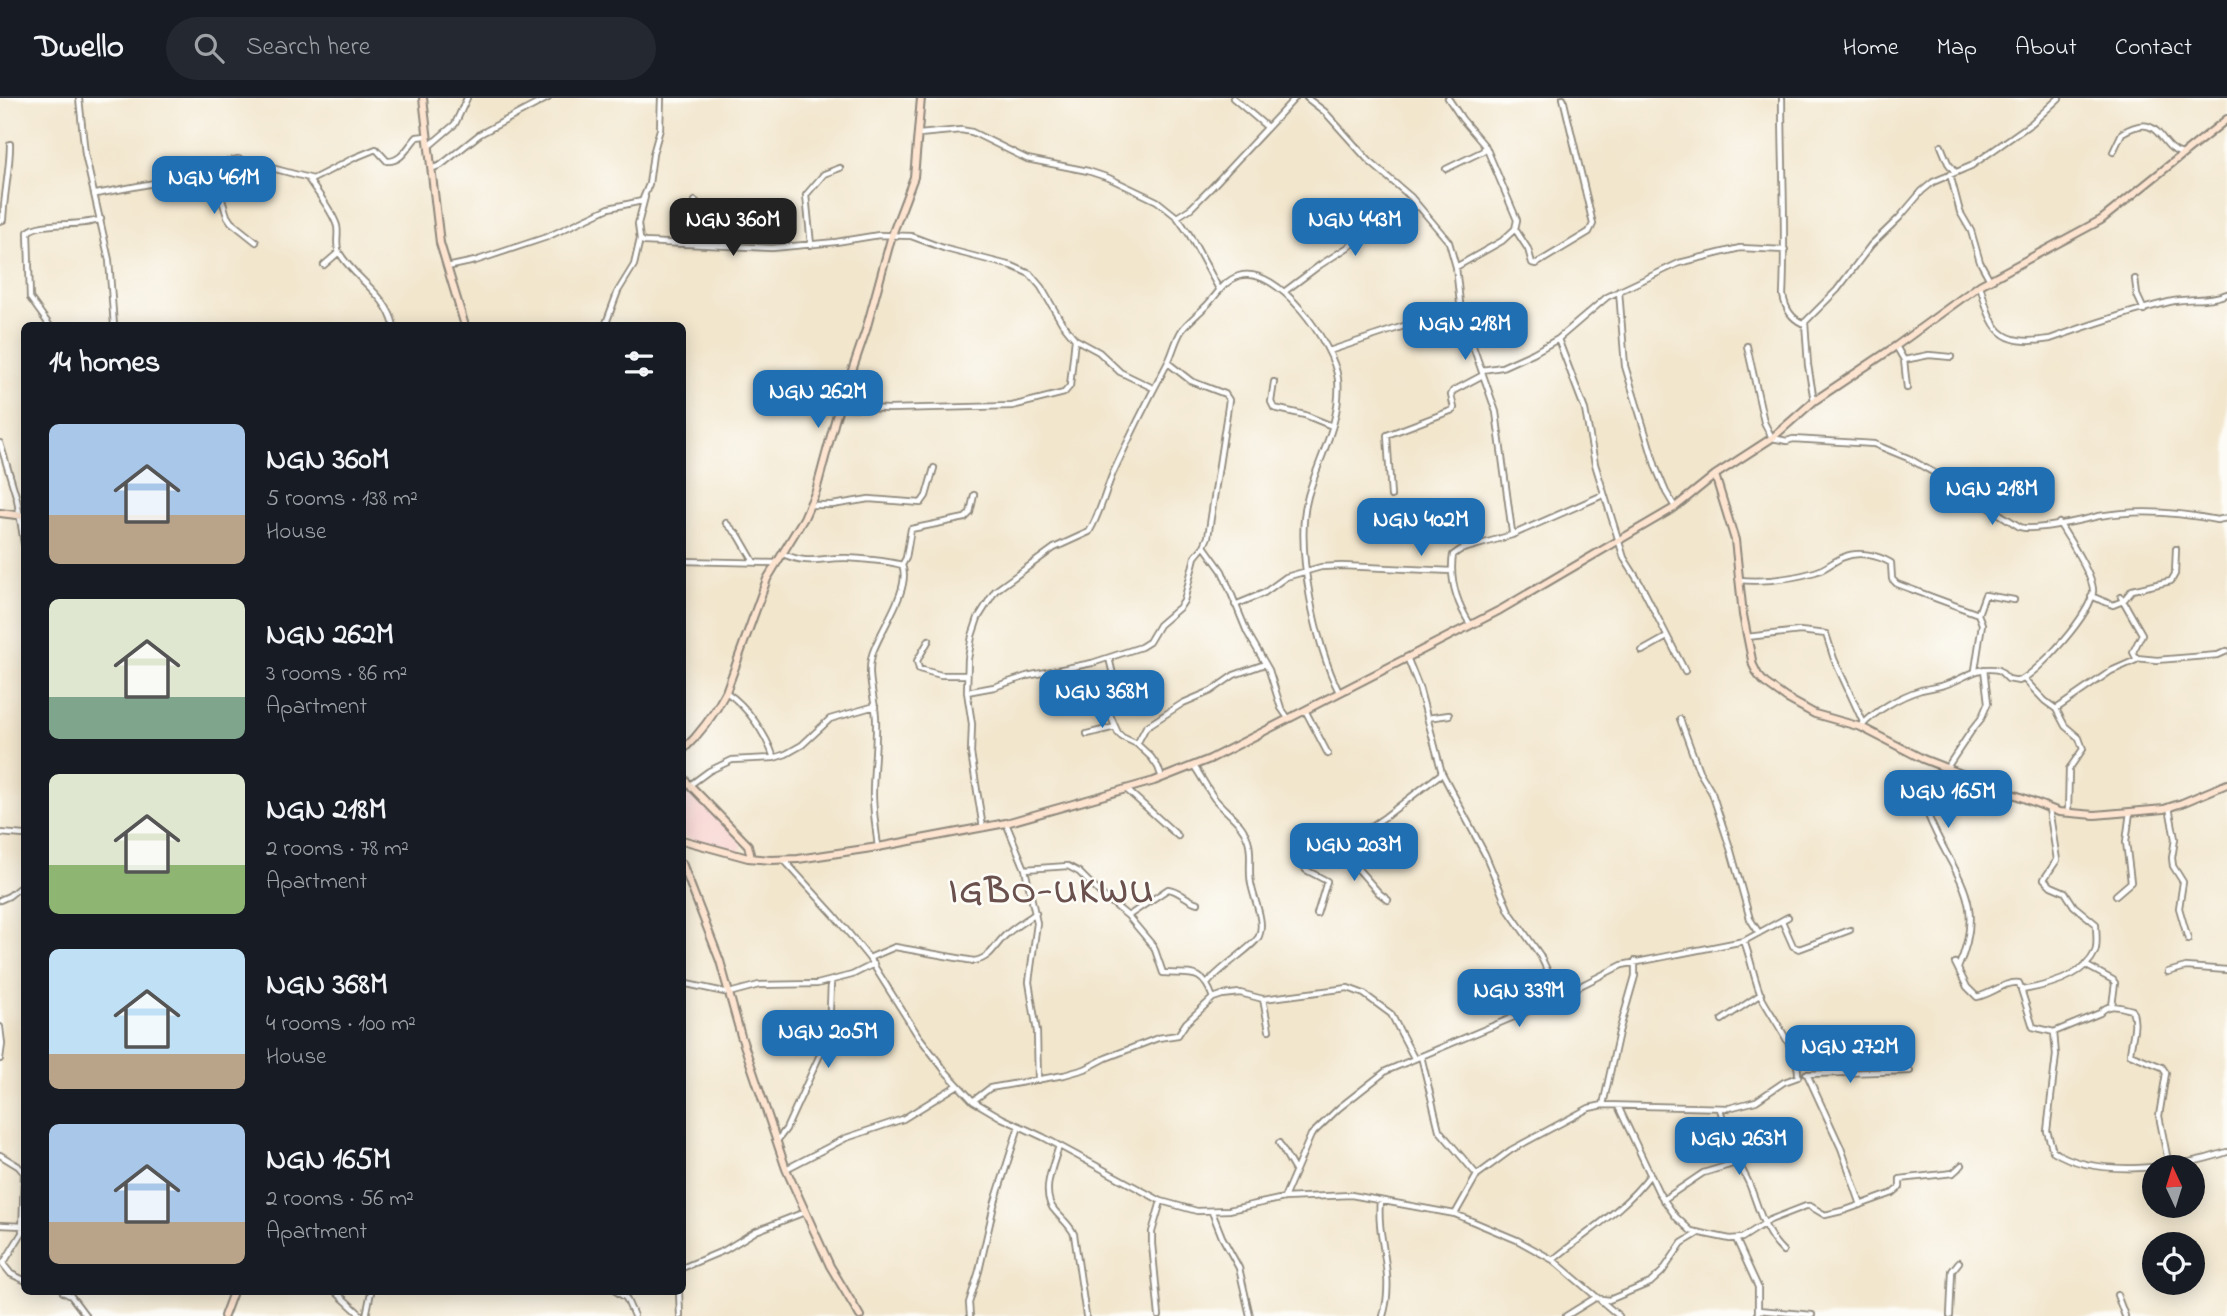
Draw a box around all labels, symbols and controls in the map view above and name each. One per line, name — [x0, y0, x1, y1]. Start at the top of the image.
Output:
search box — [166, 17, 656, 80]
text: Dwello — [35, 24, 124, 72]
icon: search — [190, 29, 228, 67]
text: Search here — [246, 29, 370, 67]
text: Home — [1843, 31, 1899, 66]
text: Map — [1937, 31, 1977, 66]
text: About — [2015, 31, 2077, 66]
text: Contact — [2115, 31, 2192, 66]
pin: NGN 461M — [142, 156, 286, 216]
text: NGN 461M — [168, 162, 260, 195]
pin: NGN 360M — [661, 198, 805, 258]
pin: NGN 443M — [1283, 198, 1427, 258]
text: NGN 360M — [686, 204, 780, 237]
text: NGN 443M — [1308, 204, 1402, 237]
pin: NGN 218M — [1393, 302, 1537, 362]
text: NGN 218M — [1419, 308, 1511, 341]
text: 14 homes — [49, 342, 160, 386]
icon: filters — [620, 345, 658, 383]
pin: NGN 262M — [746, 370, 890, 430]
text: NGN 262M — [769, 376, 867, 409]
text: NGN 360M — [266, 439, 390, 483]
icon: home — [105, 452, 189, 536]
pin: NGN 218M — [1920, 468, 2064, 527]
text: NGN 218M — [1946, 473, 2038, 506]
text: 5 rooms · 138 m² — [266, 483, 418, 516]
pin: NGN 402M — [1349, 498, 1493, 558]
text: NGN 402M — [1373, 504, 1469, 537]
text: House — [266, 516, 326, 549]
text: NGN 262M — [266, 614, 394, 658]
icon: home — [105, 627, 189, 711]
text: 3 rooms · 86 m² — [266, 658, 407, 691]
pin: NGN 368M — [1030, 670, 1174, 730]
text: NGN 368M — [1055, 676, 1149, 709]
text: Apartment — [266, 691, 367, 724]
pin: NGN 165M — [1876, 770, 2020, 830]
text: NGN 165M — [1900, 776, 1996, 809]
text: NGN 218M — [266, 789, 387, 833]
icon: home — [105, 802, 189, 886]
pin: NGN 203M — [1282, 824, 1426, 883]
text: NGN 203M — [1306, 829, 1402, 862]
text: 2 rooms · 78 m² — [266, 833, 409, 866]
text: Apartment — [266, 866, 367, 899]
district label: IGBO-UKWU — [949, 866, 1155, 920]
text: NGN 368M — [266, 964, 388, 1008]
pin: NGN 339M — [1447, 970, 1591, 1029]
text: NGN 339M — [1473, 975, 1565, 1008]
icon: home — [105, 977, 189, 1061]
text: 4 rooms · 100 m² — [266, 1008, 416, 1041]
pin: NGN 205M — [756, 1010, 900, 1070]
text: NGN 205M — [778, 1016, 878, 1049]
pin: NGN 272M — [1778, 1026, 1922, 1085]
text: NGN 272M — [1801, 1031, 1899, 1064]
text: House — [266, 1041, 326, 1074]
pin: NGN 263M — [1667, 1118, 1811, 1177]
text: NGN 263M — [1691, 1123, 1787, 1156]
text: NGN 165M — [266, 1139, 391, 1183]
icon: home — [105, 1152, 189, 1236]
north arrow — [2142, 1155, 2205, 1218]
map controls — [2142, 1155, 2205, 1295]
text: 2 rooms · 56 m² — [266, 1183, 414, 1216]
text: Apartment — [266, 1216, 367, 1249]
button: locate — [2142, 1232, 2205, 1295]

